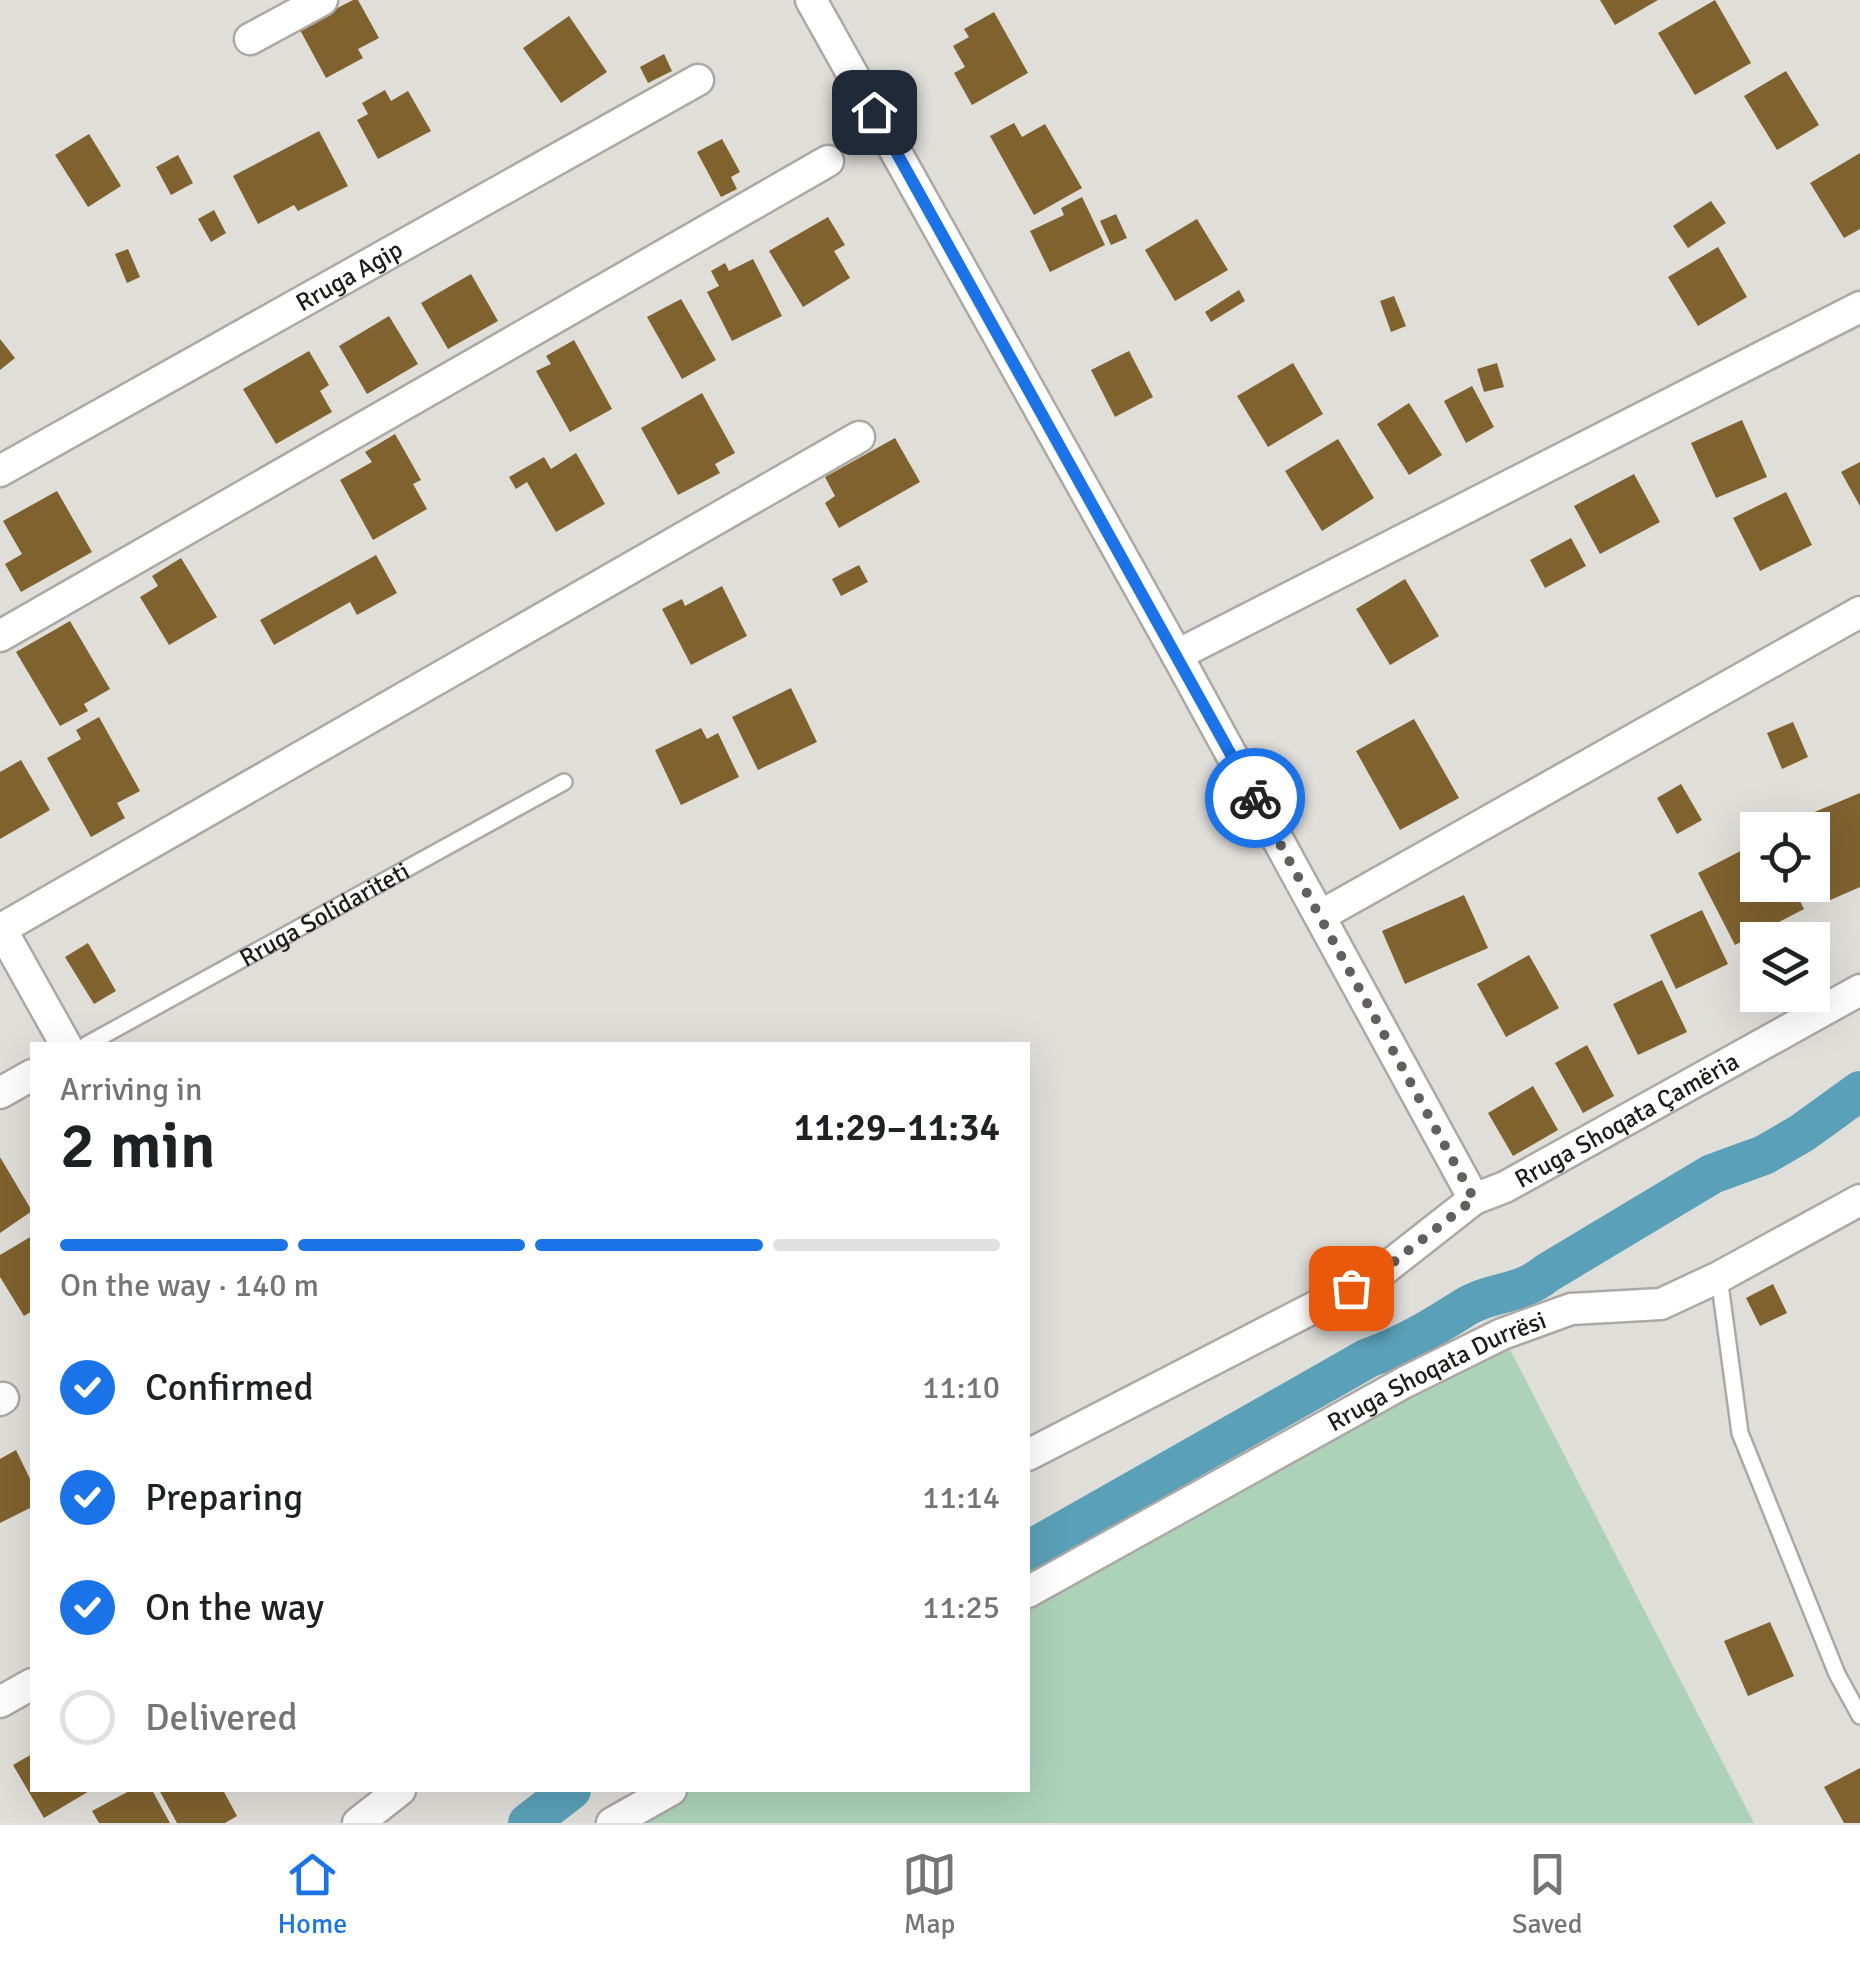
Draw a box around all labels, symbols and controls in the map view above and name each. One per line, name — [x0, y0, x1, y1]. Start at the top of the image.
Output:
pin — [832, 70, 917, 155]
icon: home — [847, 85, 902, 140]
street label: Rruga Agip — [290, 234, 408, 318]
courier — [1205, 748, 1305, 848]
icon: bike — [1228, 771, 1283, 826]
map controls — [1740, 812, 1830, 1012]
button: locate — [1740, 812, 1830, 902]
street label: Rruga Solidariteti — [234, 855, 415, 974]
button: layers — [1740, 922, 1830, 1012]
street label: Rruga Shoqata Çamëria — [1509, 1045, 1744, 1195]
text: Arriving in — [60, 1070, 202, 1109]
text: 11:29–11:34 — [794, 1104, 1000, 1151]
text: 2 min — [60, 1106, 216, 1186]
pin — [1309, 1246, 1394, 1331]
icon: bag — [1324, 1261, 1379, 1316]
text: On the way · 140 m — [60, 1266, 319, 1305]
street label: Rruga Shoqata Durrësi — [1322, 1304, 1550, 1438]
icon: check — [60, 1360, 115, 1415]
text: Confirmed — [145, 1364, 314, 1411]
text: 11:10 — [922, 1368, 1000, 1407]
icon: check — [60, 1470, 115, 1525]
text: Preparing — [145, 1474, 303, 1521]
text: 11:14 — [922, 1478, 1000, 1517]
icon: check — [60, 1580, 115, 1635]
text: On the way — [145, 1584, 324, 1631]
text: 11:25 — [922, 1588, 1000, 1627]
text: Delivered — [145, 1694, 298, 1741]
tab: Home — [277, 1847, 347, 1941]
tab: Map — [902, 1847, 957, 1941]
tab: Saved — [1512, 1847, 1583, 1941]

